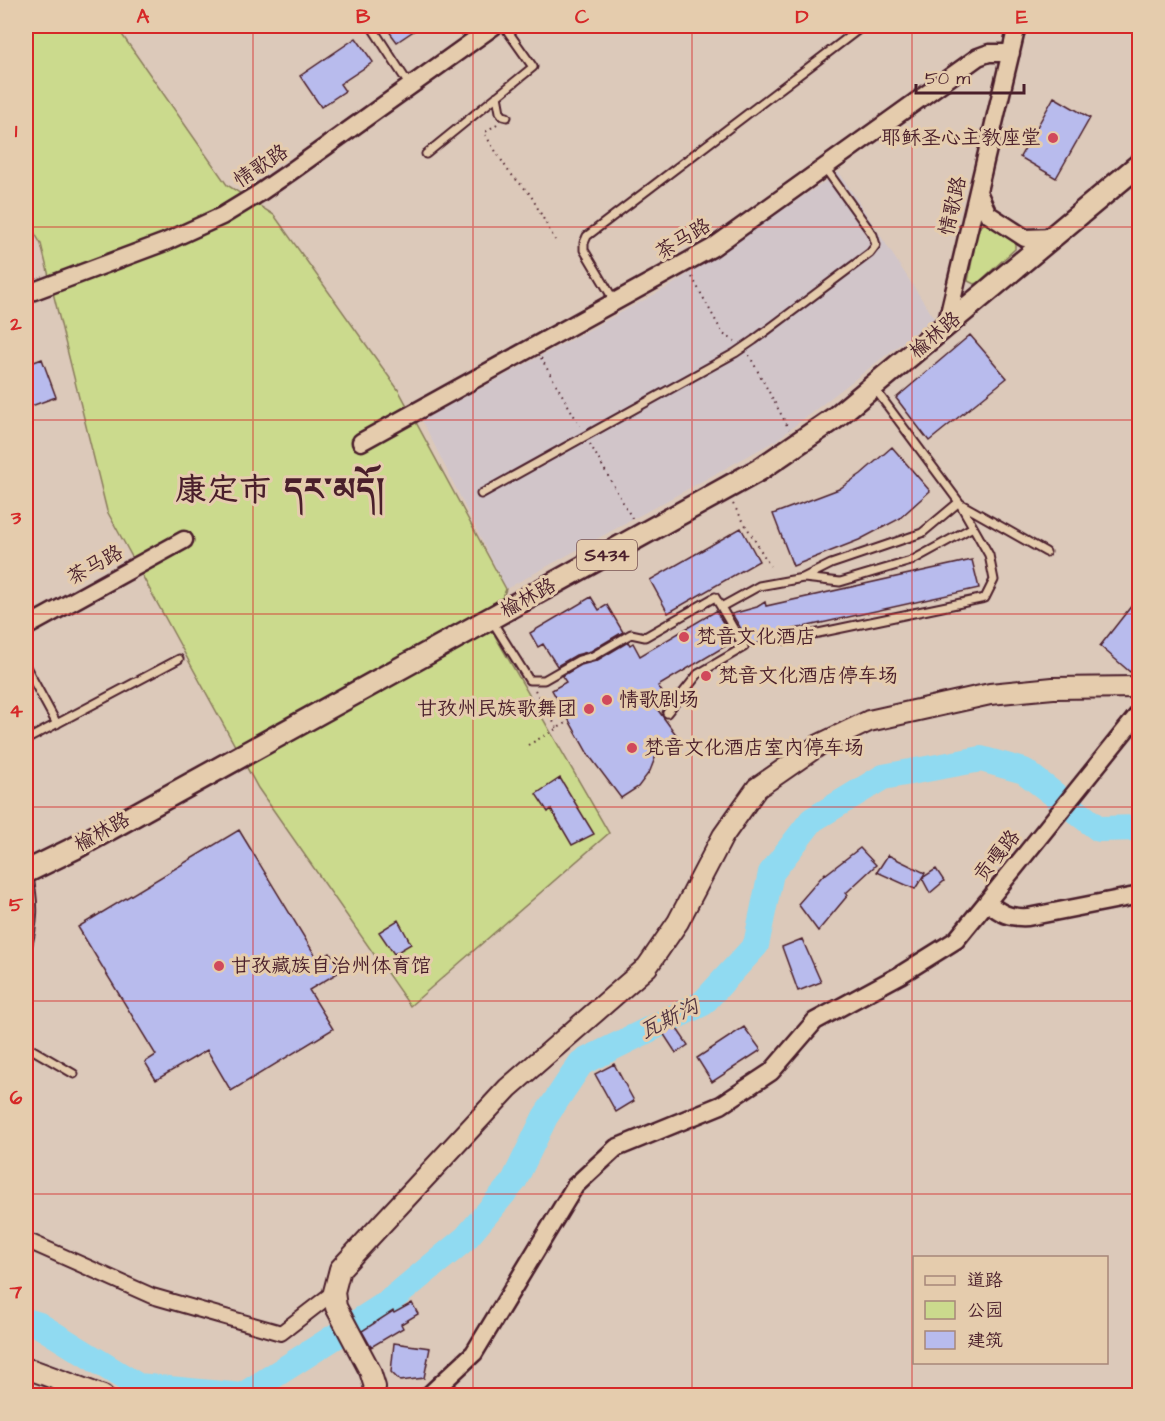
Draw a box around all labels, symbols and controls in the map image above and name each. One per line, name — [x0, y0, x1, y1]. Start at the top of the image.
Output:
text: A — [137, 3, 150, 31]
text: B — [356, 3, 371, 31]
text: C — [575, 3, 590, 31]
text: D — [796, 3, 809, 31]
text: E — [1016, 3, 1028, 31]
scale bar — [916, 57, 1024, 95]
text: 50 m — [925, 66, 970, 91]
text: 1 — [15, 117, 18, 145]
place label: 耶稣圣心主教座堂 — [881, 124, 1041, 152]
marker: 耶稣圣心主教座堂 — [1046, 131, 1060, 145]
street label: 情歌路 — [228, 137, 295, 194]
street label: 情歌路 — [933, 173, 974, 238]
street label: 茶马路 — [650, 211, 717, 266]
street label: 榆林路 — [903, 304, 968, 365]
text: 2 — [9, 310, 22, 338]
district label: 康定市 དར་མདོ། — [175, 464, 385, 516]
text: 3 — [10, 504, 22, 532]
street label: 茶马路 — [62, 538, 129, 592]
road number: S434 — [577, 540, 637, 570]
street label: 榆林路 — [495, 571, 562, 625]
place label: 梵音文化酒店 — [696, 623, 816, 651]
marker: 梵音文化酒店 — [677, 630, 691, 644]
place label: 梵音文化酒店停车场 — [718, 662, 898, 690]
marker: 梵音文化酒店停车场 — [699, 669, 713, 683]
place label: 情歌剧场 — [619, 686, 699, 714]
marker: 情歌剧场 — [600, 693, 614, 707]
place label: 甘孜州民族歌舞团 — [417, 695, 577, 723]
text: 4 — [9, 697, 23, 725]
marker: 甘孜州民族歌舞团 — [582, 702, 596, 716]
place label: 梵音文化酒店室内停车场 — [644, 734, 864, 762]
marker: 梵音文化酒店室内停车场 — [625, 741, 639, 755]
street label: 榆林路 — [69, 805, 136, 859]
street label: 贡嘎路 — [967, 823, 1027, 888]
text: 5 — [9, 891, 24, 919]
place label: 甘孜藏族自治州体育馆 — [231, 952, 431, 980]
marker: 甘孜藏族自治州体育馆 — [212, 959, 226, 973]
water label: 瓦斯沟 — [634, 991, 705, 1046]
text: 6 — [10, 1084, 23, 1112]
legend — [913, 1256, 1108, 1364]
text: 道路 — [967, 1268, 1003, 1293]
text: 7 — [9, 1278, 23, 1306]
text: 公园 — [967, 1298, 1003, 1323]
text: 建筑 — [967, 1328, 1003, 1353]

